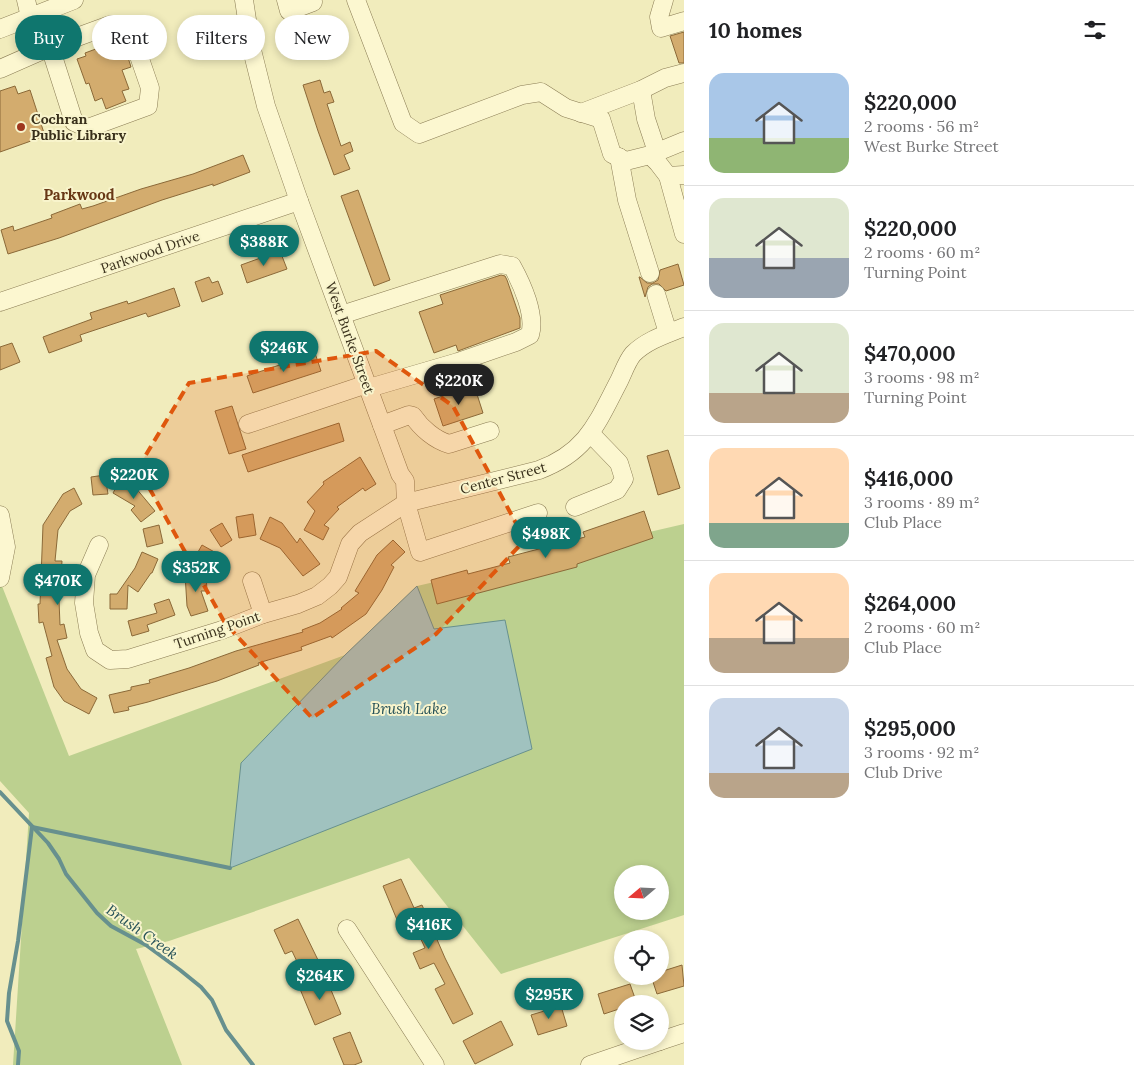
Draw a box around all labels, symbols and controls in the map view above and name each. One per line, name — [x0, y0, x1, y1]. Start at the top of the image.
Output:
chip: Buy — [15, 15, 82, 60]
chip: Rent — [92, 15, 167, 60]
chip: Filters — [177, 15, 265, 60]
chip: New — [275, 15, 349, 60]
icon: filters — [1081, 16, 1109, 44]
text: 10 homes — [709, 17, 802, 44]
text: $220,000 — [864, 89, 957, 116]
icon: home — [749, 93, 809, 153]
place label: Cochran Public Library — [31, 110, 126, 144]
text: 2 rooms · 56 m² — [864, 116, 979, 136]
marker: Cochran Public Library — [15, 121, 27, 133]
text: West Burke Street — [864, 136, 999, 156]
district label: Parkwood — [43, 185, 115, 204]
text: $220,000 — [864, 215, 957, 242]
icon: home — [749, 218, 809, 278]
pin: $388K — [229, 224, 299, 267]
street label: Parkwood Drive — [98, 226, 202, 277]
text: $388K — [240, 231, 288, 251]
text: 2 rooms · 60 m² — [864, 242, 980, 262]
text: Turning Point — [864, 262, 967, 282]
street label: West Burke Street — [321, 280, 379, 397]
pin: $246K — [249, 330, 319, 373]
text: $246K — [260, 337, 308, 357]
text: $470,000 — [864, 340, 956, 367]
icon: home — [749, 343, 809, 403]
pin: $220K — [424, 364, 494, 406]
text: 3 rooms · 98 m² — [864, 367, 980, 387]
text: $220K — [435, 370, 483, 390]
text: Turning Point — [864, 387, 967, 407]
pin: $220K — [99, 458, 169, 500]
street label: Center Street — [458, 458, 548, 498]
text: $220K — [110, 464, 158, 484]
text: $416,000 — [864, 465, 953, 492]
icon: home — [749, 468, 809, 528]
text: 3 rooms · 89 m² — [864, 492, 980, 512]
text: Club Place — [864, 512, 942, 532]
pin: $498K — [511, 516, 581, 559]
text: $498K — [522, 523, 570, 543]
pin: $352K — [161, 550, 231, 593]
text: $352K — [173, 557, 219, 577]
pin: $470K — [23, 564, 93, 606]
text: $470K — [34, 570, 82, 590]
text: $264,000 — [864, 590, 956, 617]
icon: home — [749, 593, 809, 653]
street label: Turning Point — [172, 607, 263, 653]
text: 2 rooms · 60 m² — [864, 617, 980, 637]
text: Club Place — [864, 637, 942, 657]
water label: Brush Lake — [371, 699, 447, 718]
text: $295,000 — [864, 715, 956, 742]
icon: home — [749, 718, 809, 778]
text: 3 rooms · 92 m² — [864, 742, 979, 762]
text: Club Drive — [864, 762, 943, 782]
north arrow — [614, 865, 669, 920]
map controls — [614, 865, 669, 1050]
water label: Brush Creek — [103, 900, 182, 963]
pin: $416K — [394, 908, 464, 950]
text: $416K — [406, 914, 452, 934]
button: locate — [614, 930, 669, 985]
pin: $264K — [285, 958, 355, 1001]
text: $264K — [296, 965, 344, 985]
pin: $295K — [514, 978, 584, 1020]
text: $295K — [525, 984, 573, 1004]
button: layers — [614, 995, 669, 1050]

